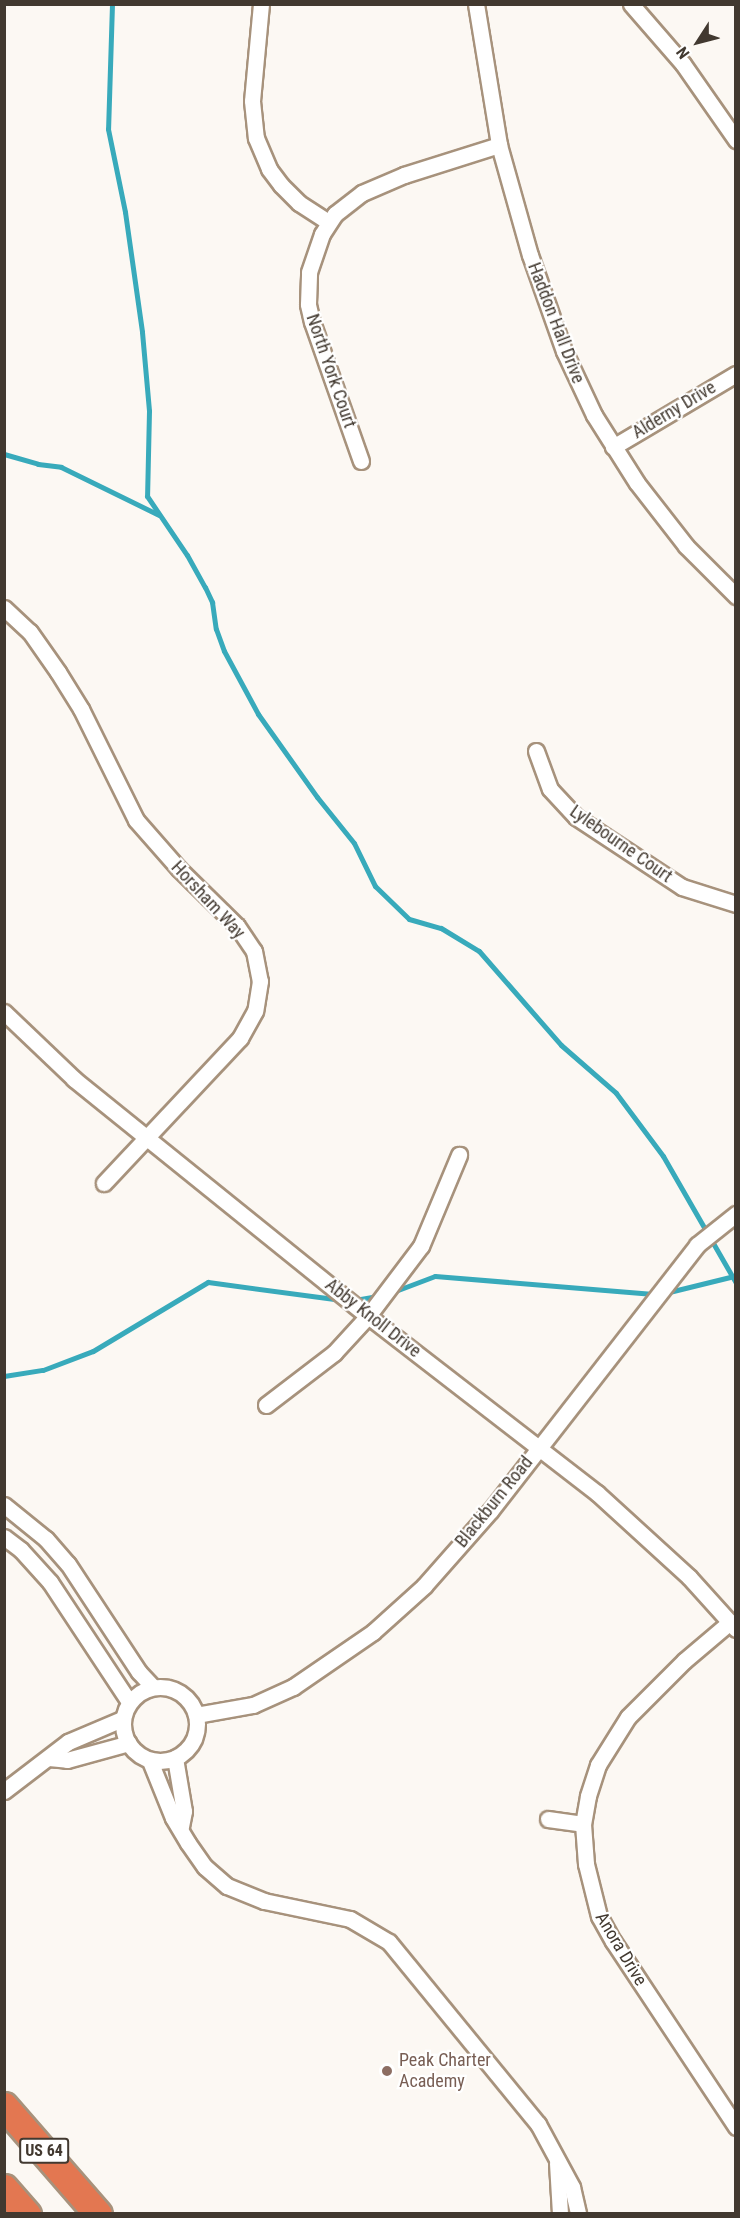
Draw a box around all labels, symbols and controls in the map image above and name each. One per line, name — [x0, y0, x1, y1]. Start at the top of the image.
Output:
north arrow — [668, 12, 728, 72]
text: N — [672, 43, 694, 62]
street label: Haddon Hall Drive — [523, 260, 589, 386]
street label: North York Court — [301, 311, 361, 431]
street label: Alderny Drive — [628, 377, 720, 443]
street label: Lylebourne Court — [566, 801, 676, 887]
street label: Horsham Way — [167, 857, 249, 943]
street label: Abby Knoll Drive — [321, 1274, 425, 1362]
street label: Blackburn Road — [451, 1452, 537, 1552]
street label: Anora Drive — [591, 1908, 651, 1990]
place label: Peak Charter Academy — [399, 2050, 491, 2092]
marker: Peak Charter Academy — [380, 2064, 394, 2078]
road number: US 64 — [18, 2138, 70, 2164]

